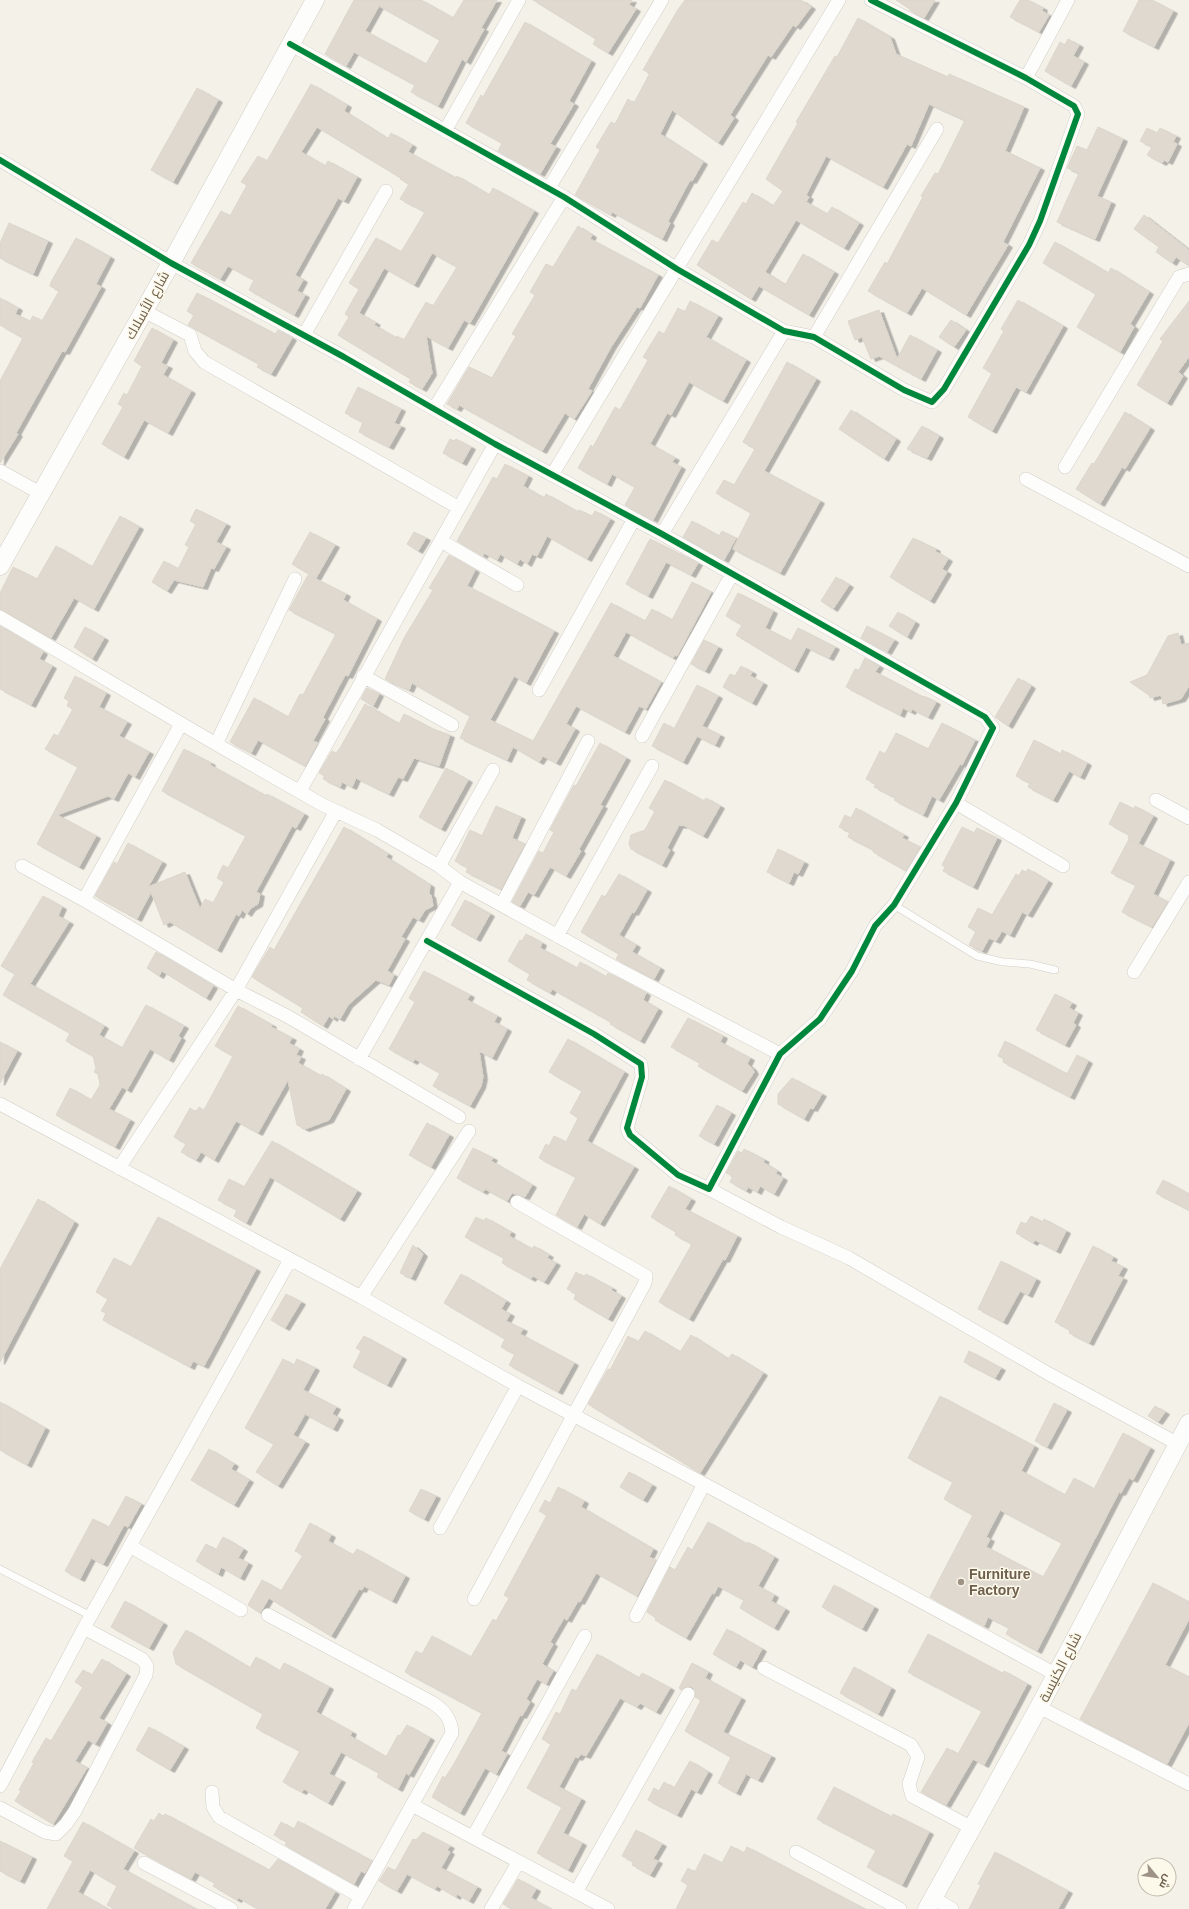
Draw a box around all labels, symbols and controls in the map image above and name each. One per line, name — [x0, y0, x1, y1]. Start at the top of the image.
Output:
street label: شارع الأسلاك — [122, 268, 173, 342]
place label: Furniture Factory — [969, 1566, 1031, 1598]
marker: Furniture Factory — [956, 1577, 966, 1587]
street label: شارع الكنيسة — [1036, 1629, 1085, 1705]
north arrow — [1137, 1857, 1177, 1897]
text: ش — [1156, 1872, 1174, 1891]

